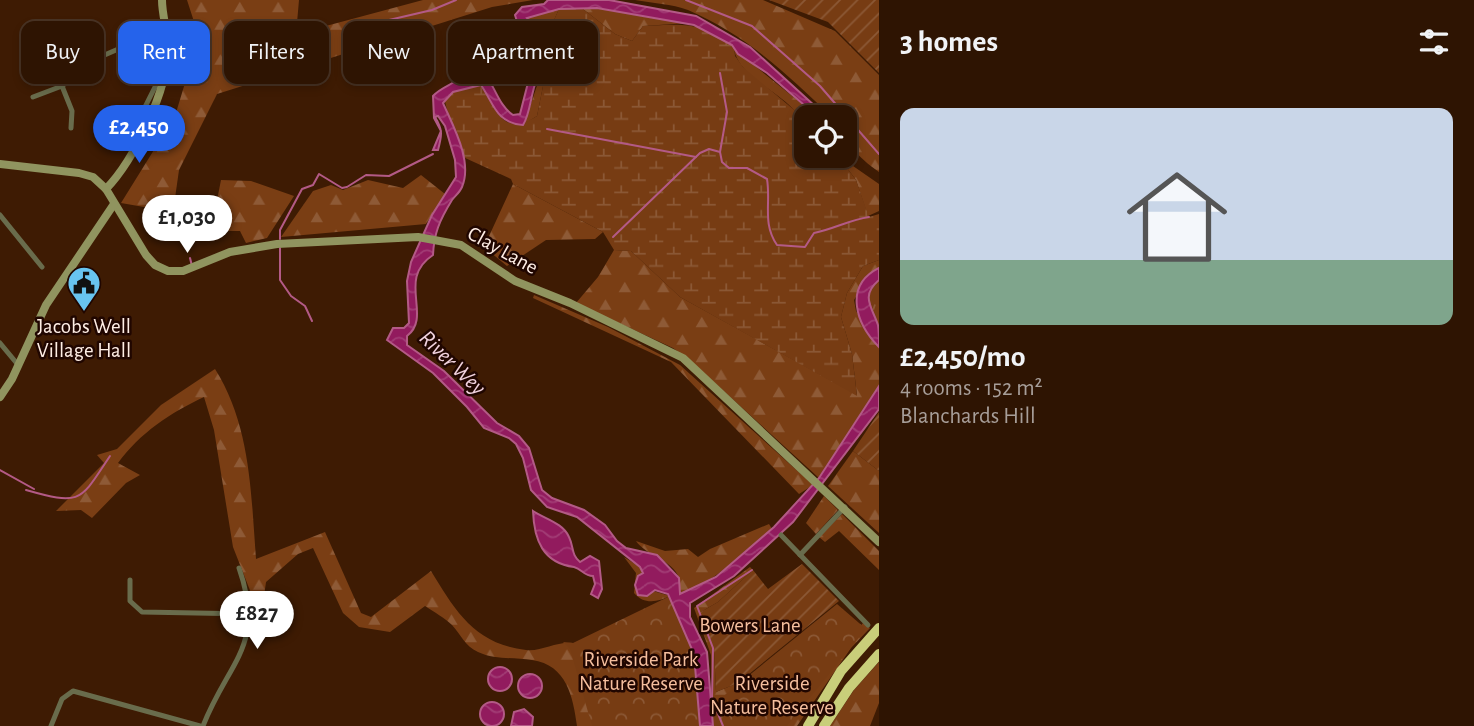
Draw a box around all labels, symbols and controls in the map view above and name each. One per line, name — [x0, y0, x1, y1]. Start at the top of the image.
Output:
chip: Buy — [21, 21, 104, 84]
chip: Rent — [118, 21, 210, 84]
chip: Filters — [224, 21, 329, 84]
chip: New — [343, 21, 434, 84]
chip: Apartment — [448, 21, 598, 84]
icon: filters — [1415, 23, 1453, 61]
text: 3 homes — [900, 27, 998, 57]
map controls — [794, 105, 857, 168]
button: locate — [794, 105, 857, 168]
pin: £2,450 — [82, 106, 196, 165]
text: £2,450 — [109, 116, 169, 139]
icon: home — [1114, 154, 1240, 280]
pin: £1,030 — [130, 196, 244, 255]
text: £1,030 — [158, 206, 216, 229]
street label: Clay Lane — [464, 223, 541, 278]
public building icon: Jacobs Well Village Hall — [65, 264, 103, 313]
place label: Jacobs Well Village Hall — [37, 316, 131, 361]
water label: River Wey — [414, 326, 490, 400]
text: £2,450/mo — [900, 342, 1026, 372]
text: 4 rooms · 152 m² — [900, 377, 1043, 400]
text: Blanchards Hill — [900, 405, 1036, 428]
pin: £827 — [216, 592, 298, 651]
text: £827 — [236, 602, 278, 625]
park label: Bowers Lane — [699, 615, 801, 636]
park label: Riverside Park Nature Reserve — [579, 649, 703, 694]
park label: Riverside Nature Reserve — [710, 673, 834, 718]

